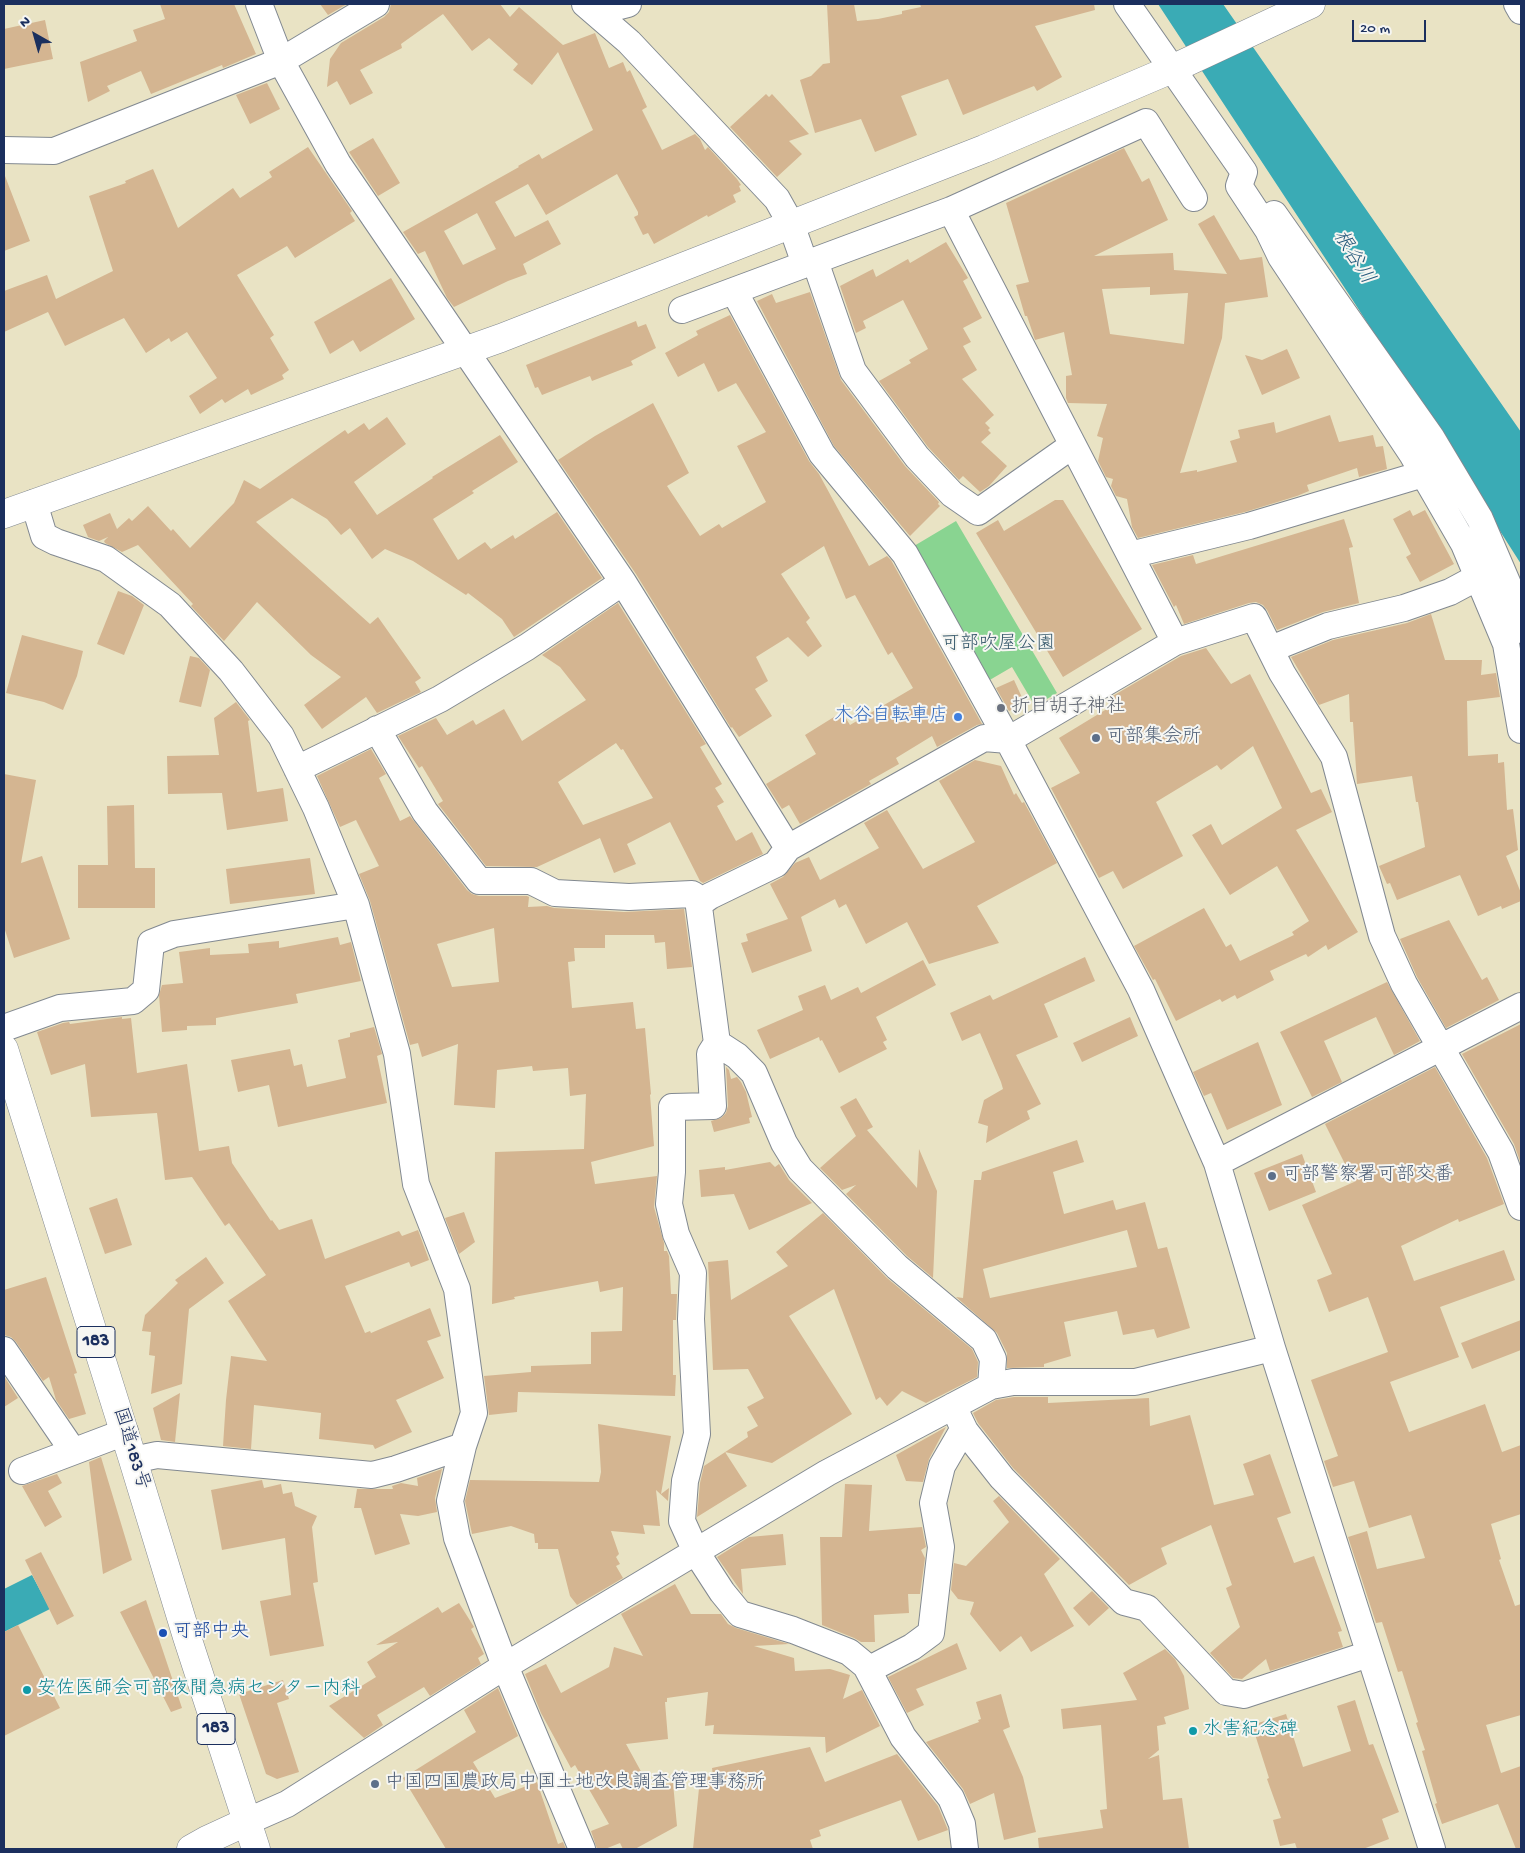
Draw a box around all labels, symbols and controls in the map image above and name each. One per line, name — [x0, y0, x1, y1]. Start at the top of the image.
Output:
north arrow — [10, 10, 60, 60]
scale bar — [1355, 10, 1429, 42]
text: N — [17, 13, 34, 32]
text: 20 m — [1360, 20, 1390, 38]
water label: 根谷川 — [1326, 226, 1378, 290]
park label: 可部吹屋公園 — [941, 634, 1055, 656]
place label: 折目胡子神社 — [1011, 697, 1125, 719]
marker: 折目胡子神社 — [995, 702, 1007, 714]
place label: 木谷自転車店 — [834, 706, 948, 728]
marker: 木谷自転車店 — [952, 711, 964, 723]
place label: 可部集会所 — [1106, 727, 1201, 749]
marker: 可部集会所 — [1090, 732, 1102, 744]
place label: 可部警察署可部交番 — [1282, 1165, 1453, 1187]
marker: 可部警察署可部交番 — [1266, 1170, 1278, 1182]
road number: 183 — [77, 1326, 115, 1358]
street label: 国道183号 — [107, 1405, 153, 1493]
place label: 可部中央 — [173, 1622, 249, 1644]
marker: 可部中央 — [157, 1627, 169, 1639]
place label: 安佐医師会可部夜間急病センター内科 — [37, 1679, 360, 1701]
marker: 安佐医師会可部夜間急病センター内科 — [21, 1684, 33, 1696]
road number: 183 — [197, 1714, 235, 1745]
place label: 水害紀念碑 — [1203, 1720, 1298, 1742]
marker: 水害紀念碑 — [1187, 1725, 1199, 1737]
place label: 中国四国農政局中国土地改良調査管理事務所 — [385, 1773, 765, 1795]
marker: 中国四国農政局中国土地改良調査管理事務所 — [369, 1778, 381, 1790]

